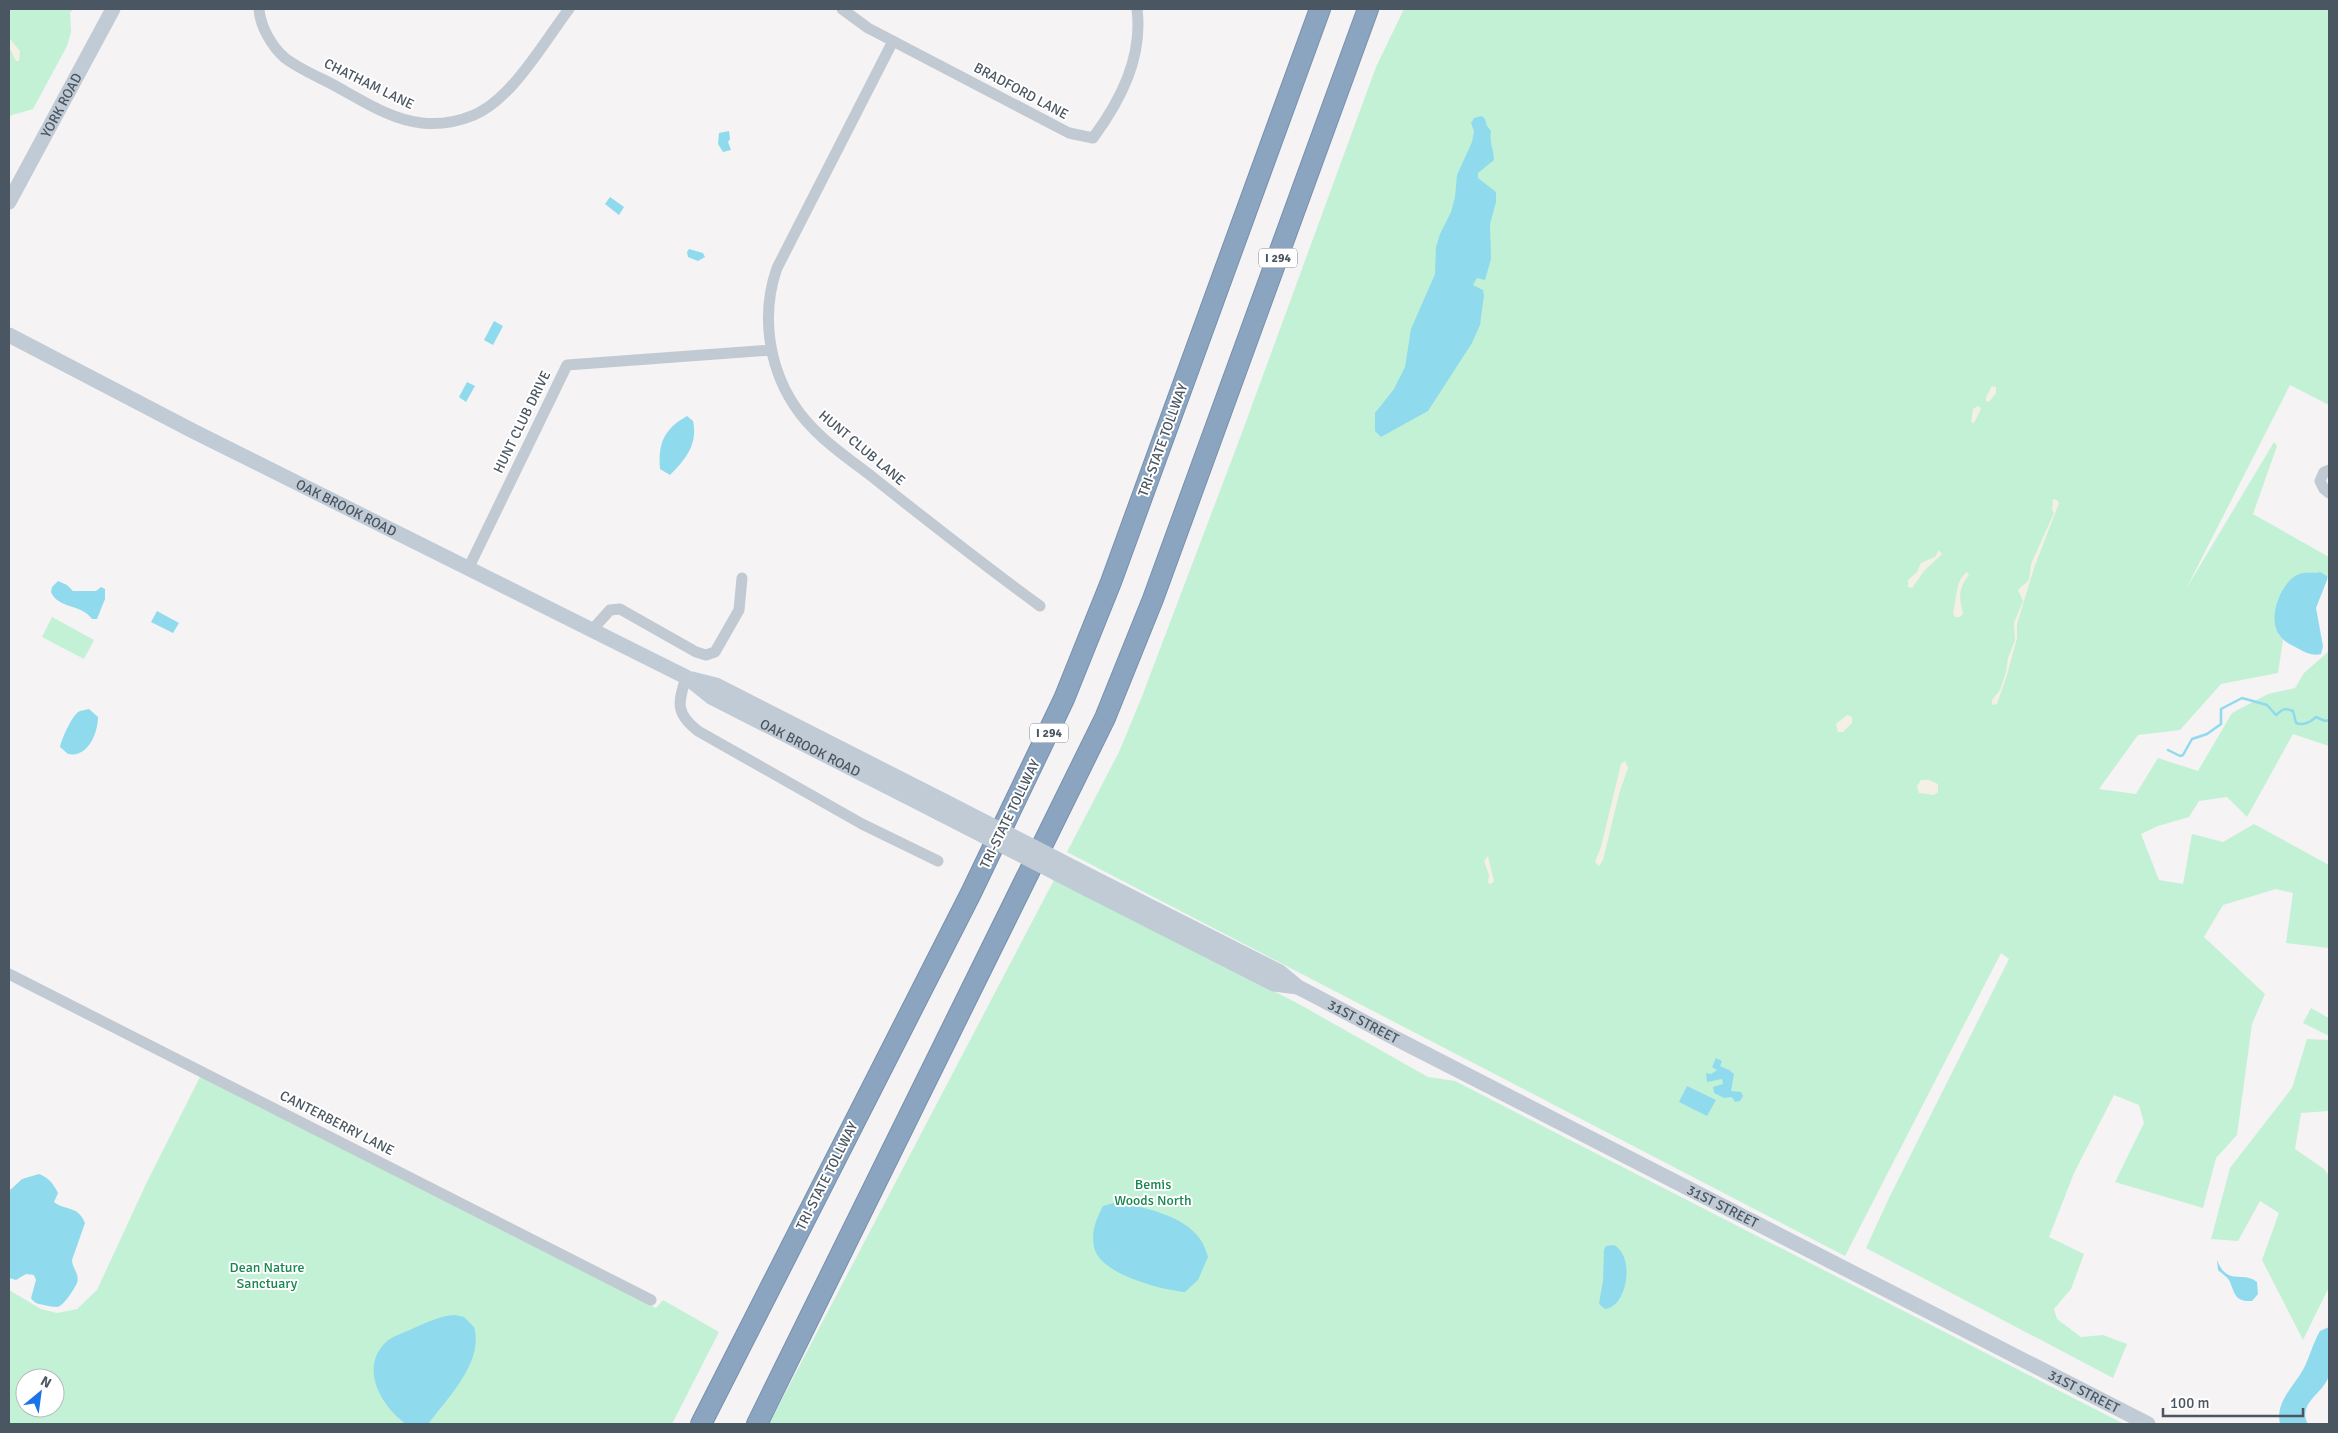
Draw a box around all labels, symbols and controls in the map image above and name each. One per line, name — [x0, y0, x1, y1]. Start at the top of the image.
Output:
street label: CHATHAM LANE — [321, 55, 417, 113]
street label: BRADFORD LANE — [971, 59, 1071, 123]
street label: YORK ROAD — [37, 70, 85, 140]
road number: I 294 — [1259, 248, 1297, 268]
street label: HUNT CLUB DRIVE — [490, 368, 554, 476]
street label: TRI-STATE TOLLWAY — [1135, 381, 1191, 499]
street label: HUNT CLUB LANE — [815, 407, 909, 489]
street label: OAK BROOK ROAD — [293, 475, 400, 540]
street label: OAK BROOK ROAD — [757, 715, 863, 780]
road number: I 294 — [1030, 724, 1068, 742]
street label: TRI-STATE TOLLWAY — [976, 757, 1044, 871]
street label: 31ST STREET — [1325, 996, 1402, 1047]
street label: CANTERBERRY LANE — [277, 1087, 397, 1159]
street label: TRI-STATE TOLLWAY — [792, 1119, 862, 1233]
park label: Bemis Woods North — [1114, 1176, 1192, 1209]
street label: 31ST STREET — [1684, 1181, 1761, 1231]
park label: Dean Nature Sanctuary — [230, 1259, 304, 1292]
street label: 31ST STREET — [2045, 1366, 2123, 1417]
north arrow — [15, 1368, 65, 1418]
text: N — [38, 1372, 54, 1392]
scale bar — [2163, 1386, 2303, 1418]
text: 100 m — [2170, 1394, 2210, 1412]

